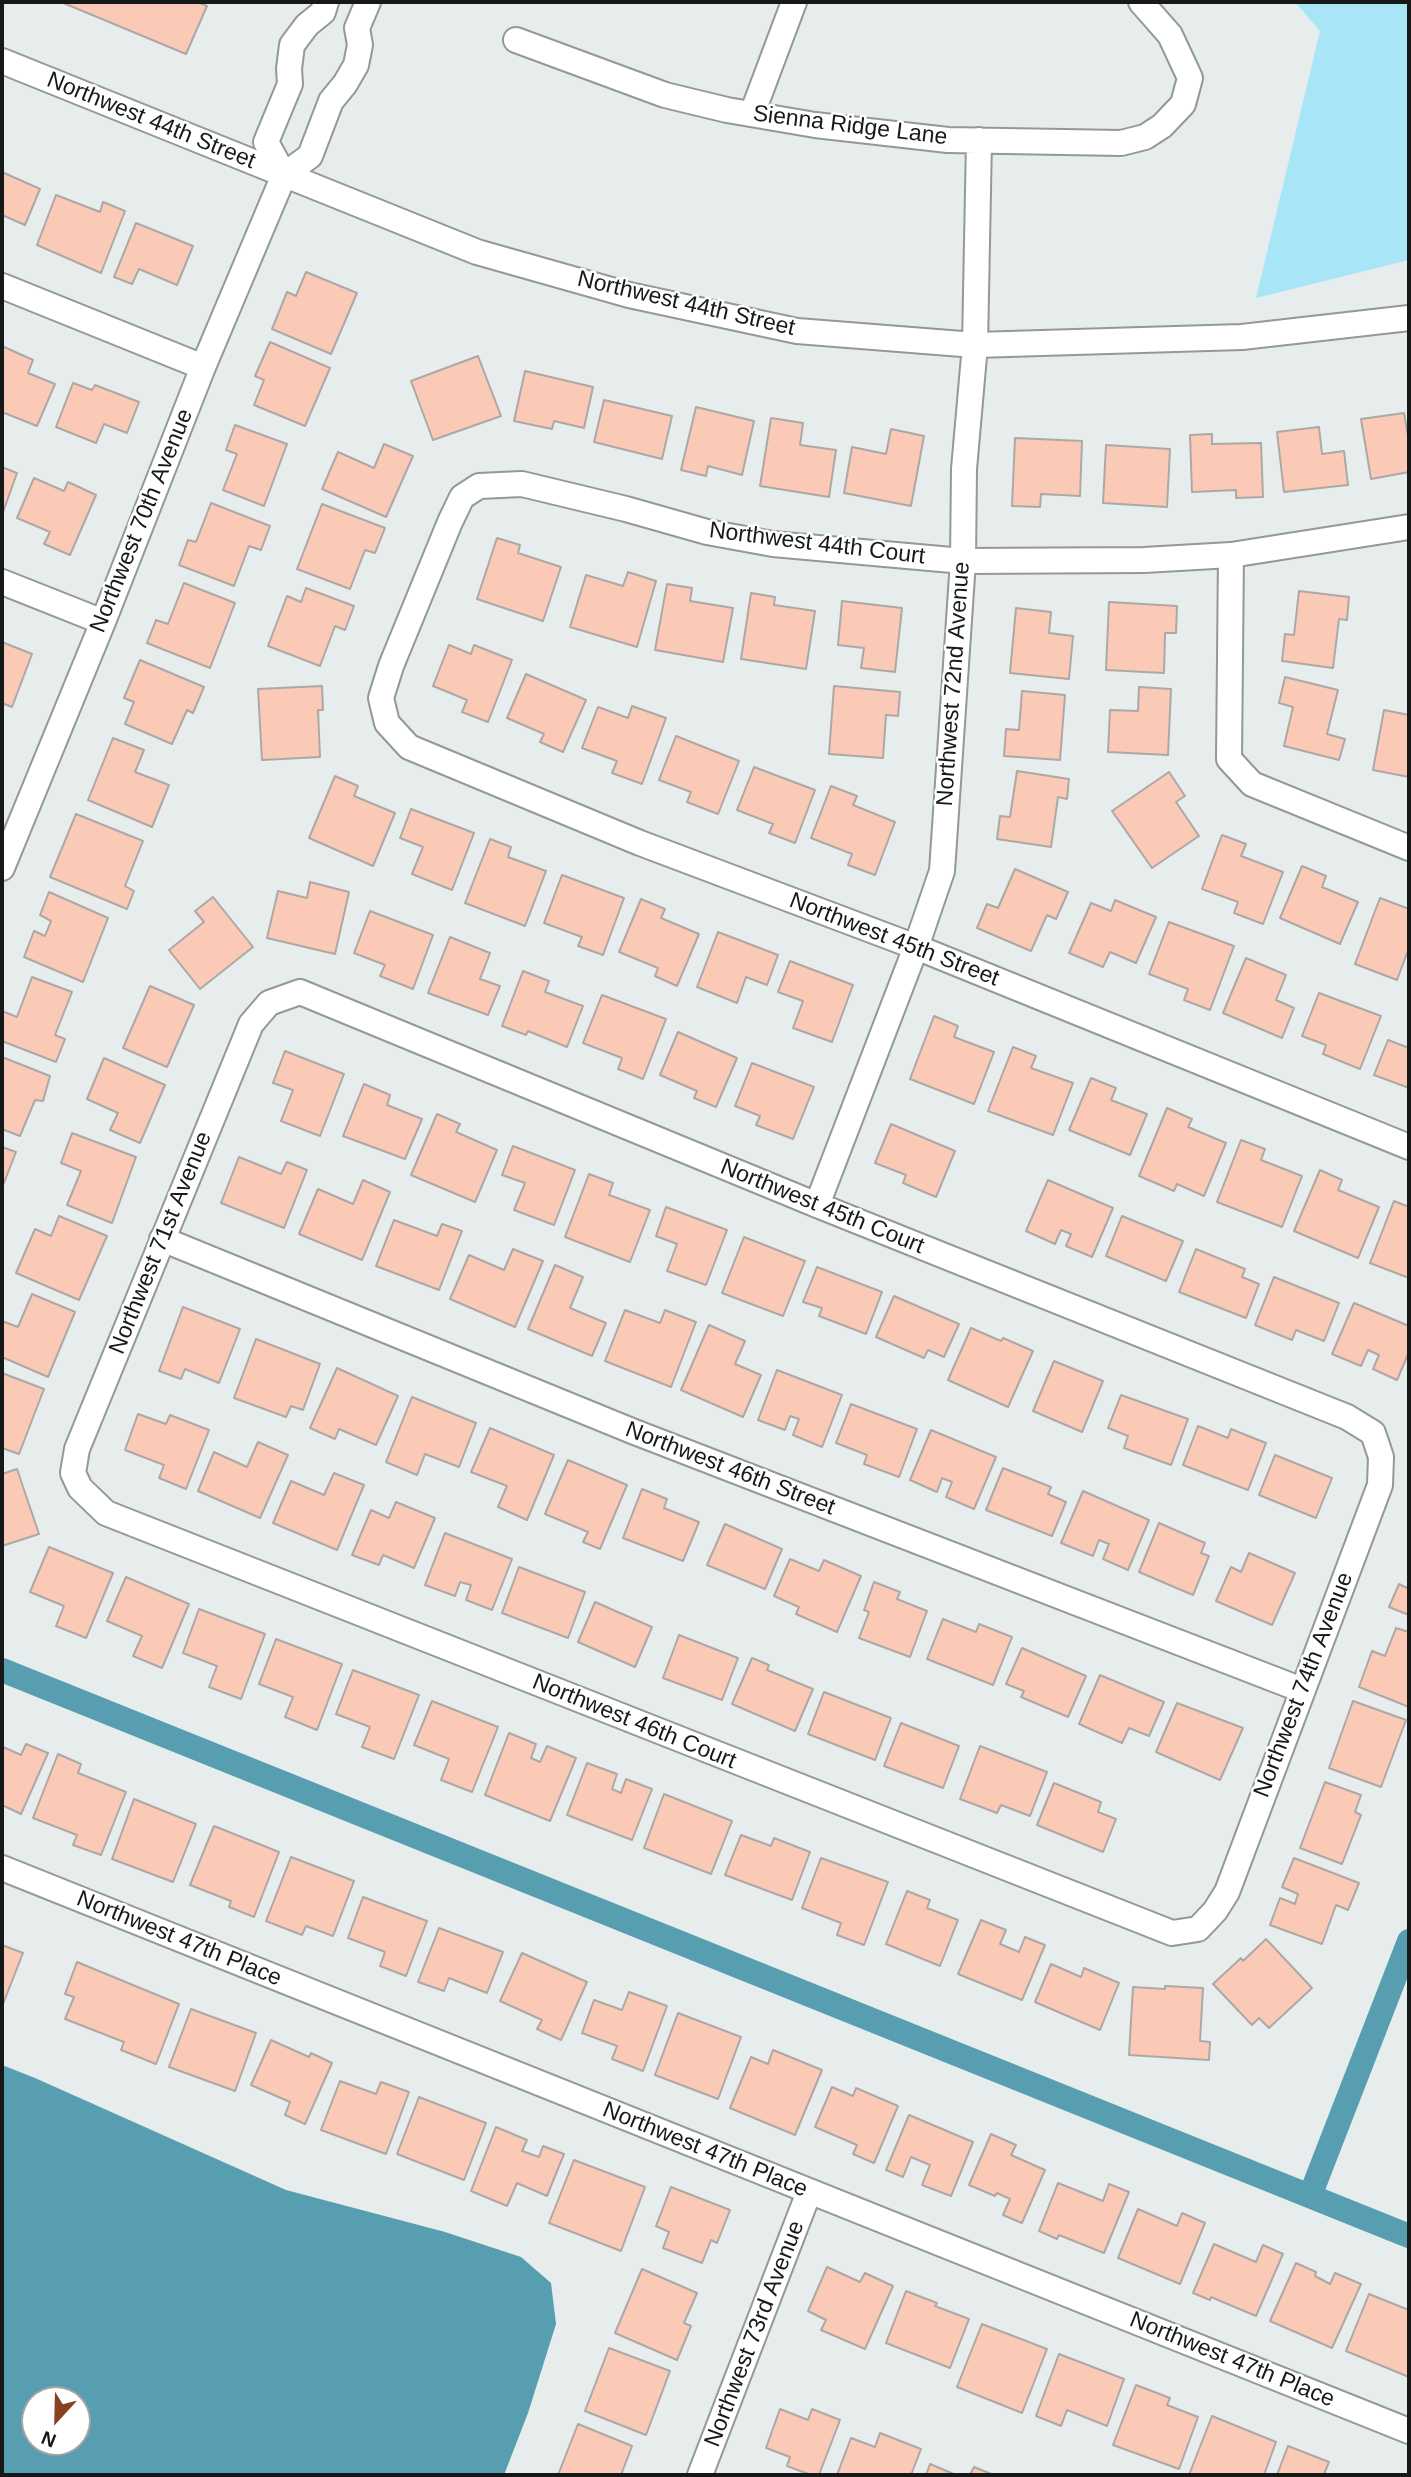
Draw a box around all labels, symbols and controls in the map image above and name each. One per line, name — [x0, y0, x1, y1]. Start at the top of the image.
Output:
street label: Northwest 44th Street — [43, 67, 259, 175]
street label: Sienna Ridge Lane — [751, 100, 949, 152]
street label: Northwest 44th Street — [575, 266, 797, 342]
street label: Northwest 70th Avenue — [85, 405, 199, 637]
street label: Northwest 44th Court — [707, 517, 927, 571]
street label: Northwest 72nd Avenue — [932, 561, 976, 807]
street label: Northwest 45th Street — [785, 887, 1003, 993]
street label: Northwest 71st Avenue — [104, 1128, 218, 1358]
street label: Northwest 45th Court — [716, 1153, 928, 1261]
street label: Northwest 46th Street — [621, 1416, 839, 1522]
street label: Northwest 74th Avenue — [1248, 1569, 1360, 1801]
street label: Northwest 46th Court — [528, 1668, 740, 1776]
street label: Northwest 47th Place — [72, 1885, 286, 1993]
street label: Northwest 47th Place — [598, 2096, 812, 2204]
street label: Northwest 73rd Avenue — [699, 2217, 811, 2451]
street label: Northwest 47th Place — [1125, 2306, 1339, 2414]
north arrow — [21, 2386, 91, 2456]
text: N — [38, 2427, 59, 2451]

